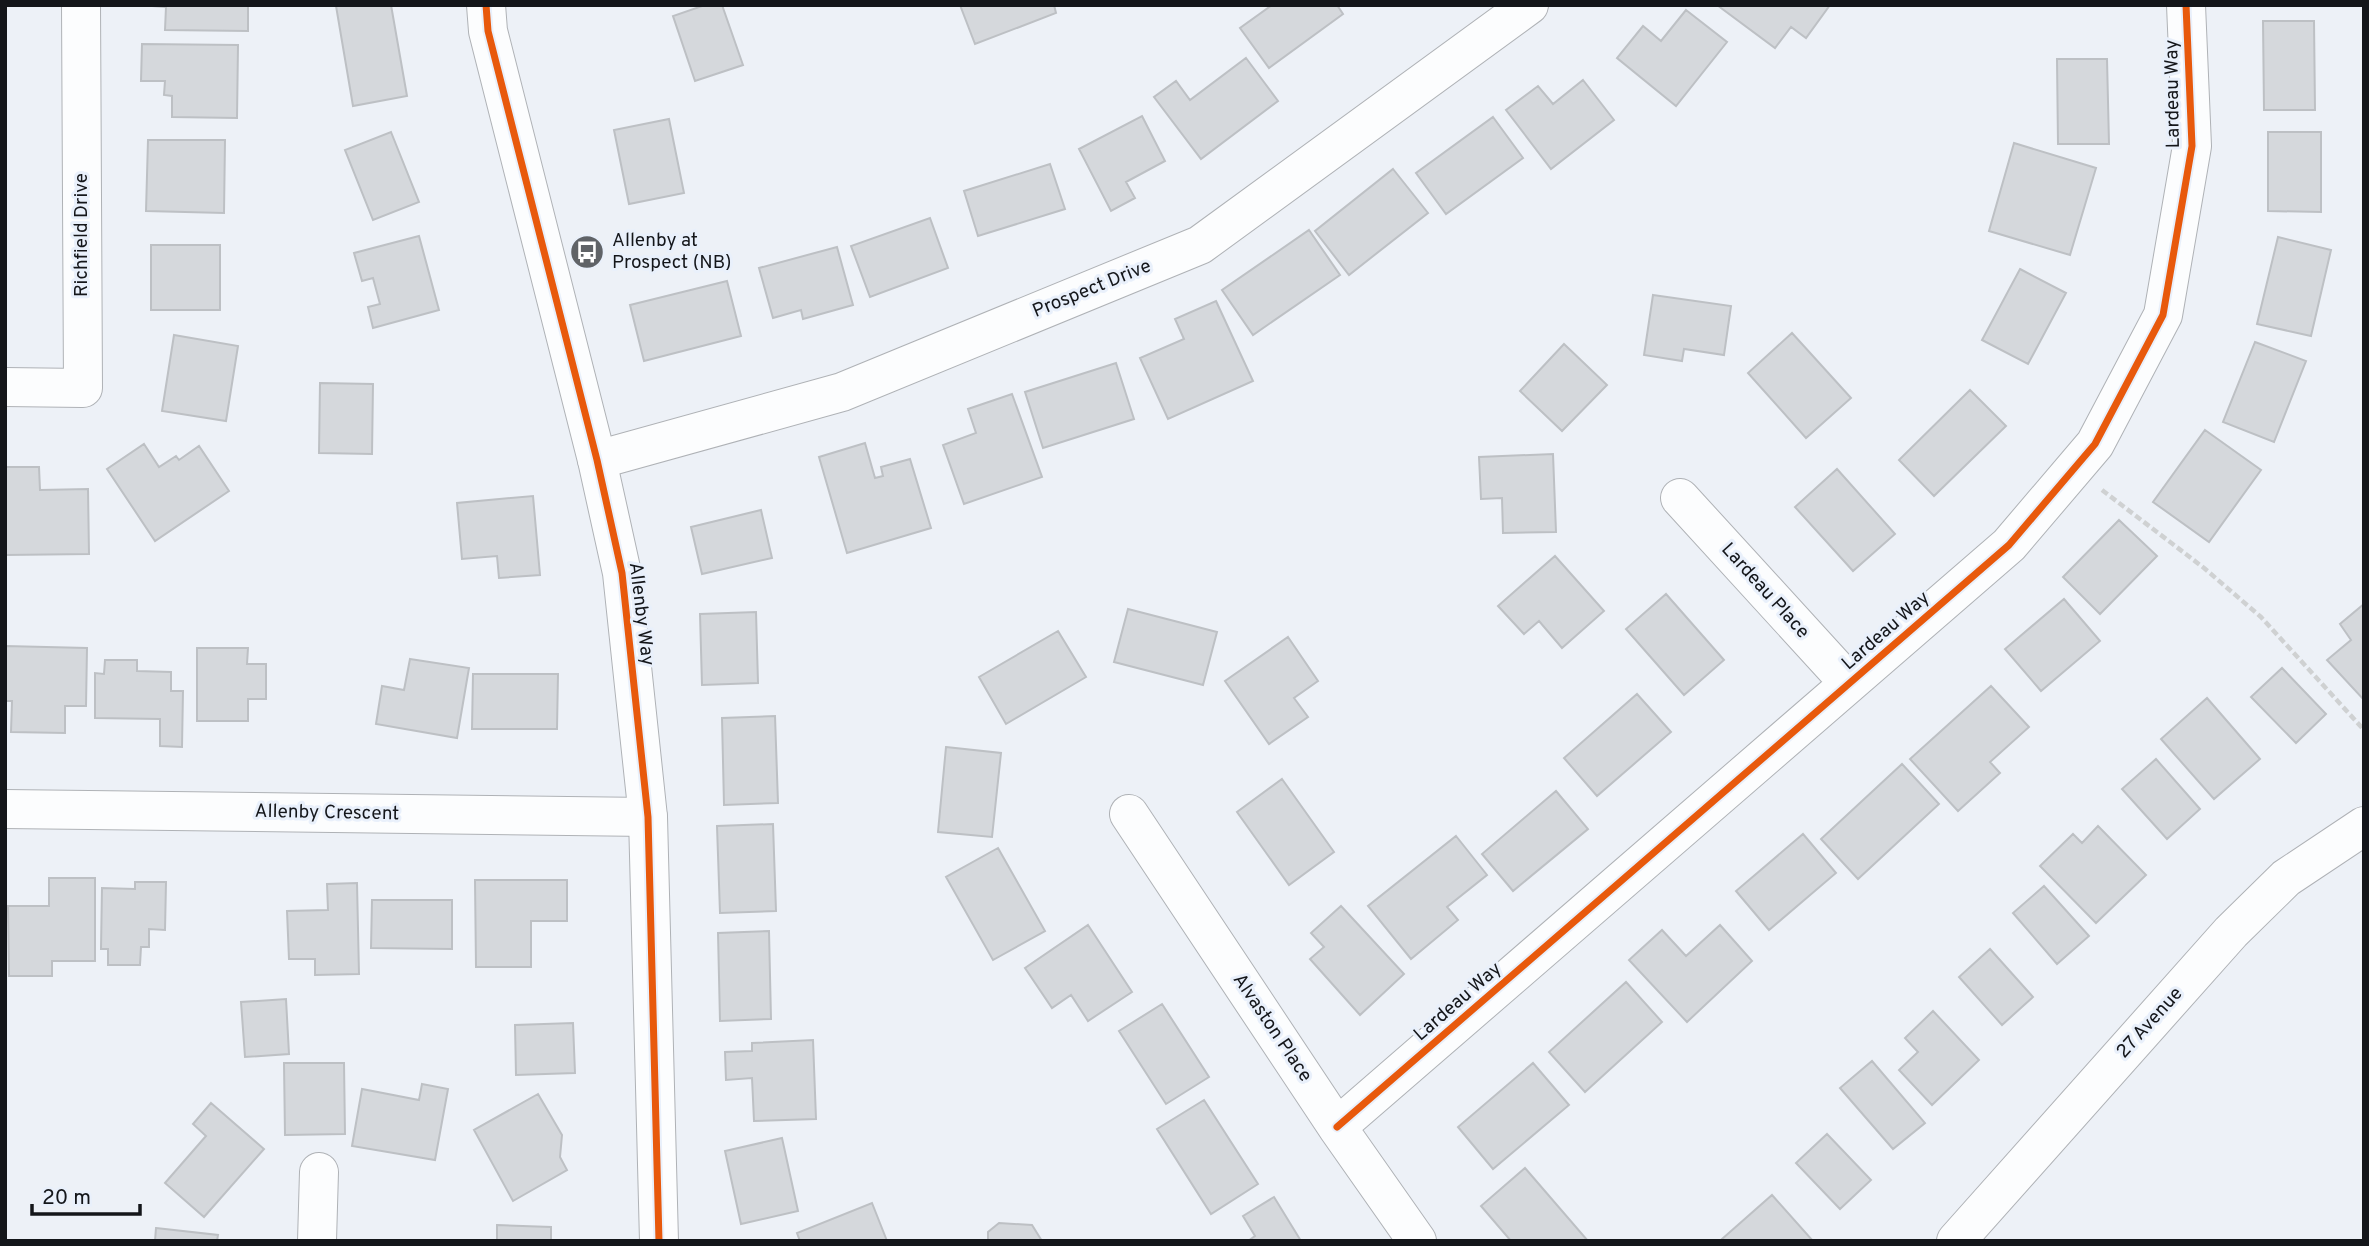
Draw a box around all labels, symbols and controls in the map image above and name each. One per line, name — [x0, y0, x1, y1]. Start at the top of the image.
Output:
street label: Lardeau Way — [2160, 39, 2186, 149]
street label: Richfield Drive — [70, 173, 94, 297]
place label: Allenby at Prospect (NB) — [612, 229, 731, 275]
bus stop icon: Allenby at Prospect (NB) — [568, 233, 606, 271]
street label: Prospect Drive — [1029, 254, 1155, 324]
street label: Lardeau Place — [1716, 538, 1814, 644]
street label: Allenby Way — [623, 561, 659, 667]
street label: Lardeau Way — [1837, 586, 1935, 676]
street label: Allenby Crescent — [254, 800, 400, 826]
street label: Lardeau Way — [1409, 957, 1507, 1047]
street label: Alvaston Place — [1227, 969, 1317, 1087]
street label: 27 Avenue — [2112, 982, 2188, 1064]
scale bar — [32, 1172, 140, 1216]
text: 20 m — [42, 1185, 91, 1212]

